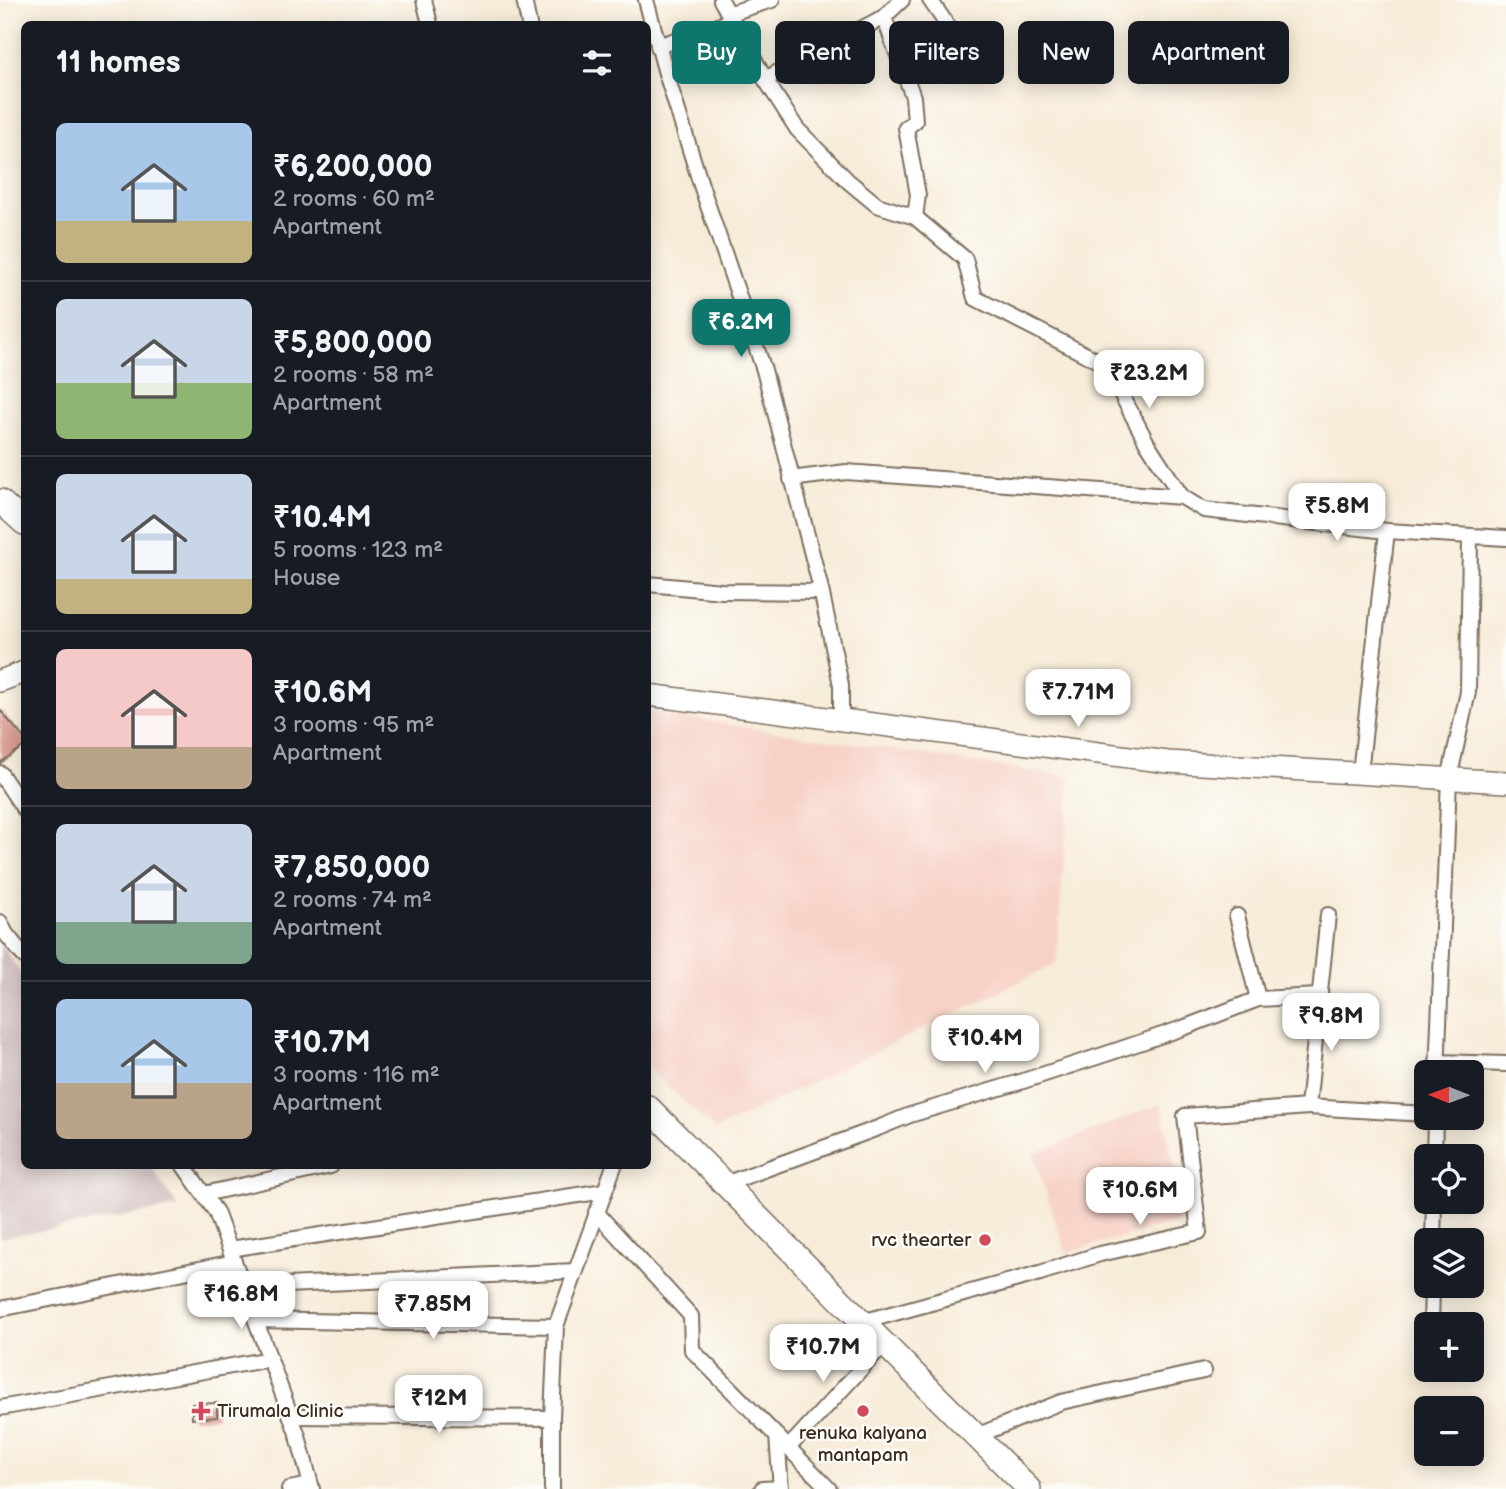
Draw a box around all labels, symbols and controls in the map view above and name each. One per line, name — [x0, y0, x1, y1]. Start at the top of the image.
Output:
chip: Buy — [672, 21, 761, 84]
chip: Rent — [775, 21, 875, 84]
chip: Filters — [889, 21, 1004, 84]
chip: New — [1018, 21, 1114, 84]
chip: Apartment — [1128, 21, 1289, 84]
icon: filters — [578, 44, 616, 82]
text: 11 homes — [56, 45, 180, 81]
text: ₹6,200,000 — [273, 149, 433, 185]
icon: home — [112, 151, 196, 235]
text: 2 rooms · 60 m² — [273, 185, 435, 213]
text: Apartment — [273, 213, 382, 241]
pin: ₹6.2M — [692, 300, 790, 359]
text: ₹6.2M — [708, 308, 774, 336]
text: ₹5,800,000 — [273, 325, 432, 361]
icon: home — [112, 327, 196, 411]
pin: ₹23.2M — [1092, 350, 1206, 410]
text: ₹23.2M — [1110, 359, 1188, 387]
text: 2 rooms · 58 m² — [273, 361, 434, 389]
text: Apartment — [273, 389, 382, 417]
pin: ₹5.8M — [1288, 484, 1386, 543]
text: ₹5.8M — [1304, 492, 1370, 520]
text: ₹10.4M — [273, 500, 372, 536]
icon: home — [112, 502, 196, 586]
text: 5 rooms · 123 m² — [273, 536, 443, 564]
text: House — [273, 564, 340, 592]
pin: ₹7.71M — [1021, 670, 1135, 729]
text: ₹10.6M — [273, 675, 372, 711]
icon: home — [112, 677, 196, 761]
text: ₹7.71M — [1041, 678, 1115, 706]
text: 3 rooms · 95 m² — [273, 711, 434, 739]
text: Apartment — [273, 739, 382, 767]
text: ₹7,850,000 — [273, 850, 430, 886]
icon: home — [112, 852, 196, 936]
text: 2 rooms · 74 m² — [273, 886, 432, 914]
text: Apartment — [273, 914, 382, 942]
pin: ₹9.8M — [1282, 993, 1380, 1053]
text: ₹9.8M — [1298, 1002, 1364, 1030]
pin: ₹10.4M — [928, 1016, 1042, 1075]
text: ₹10.4M — [947, 1024, 1023, 1052]
text: ₹10.7M — [273, 1025, 371, 1061]
icon: home — [112, 1027, 196, 1111]
north arrow — [1414, 1060, 1484, 1130]
map controls — [1414, 1060, 1484, 1466]
text: 3 rooms · 116 m² — [273, 1061, 440, 1089]
text: Apartment — [273, 1089, 382, 1117]
button: locate — [1414, 1144, 1484, 1214]
pin: ₹10.6M — [1083, 1168, 1197, 1227]
text: ₹10.6M — [1102, 1176, 1178, 1204]
button: layers — [1414, 1228, 1484, 1298]
place label: rvc thearter — [871, 1229, 972, 1252]
marker: rvc thearter — [977, 1232, 993, 1248]
pin: ₹16.8M — [184, 1272, 298, 1331]
text: ₹16.8M — [203, 1280, 279, 1308]
pin: ₹7.85M — [376, 1282, 490, 1341]
text: ₹7.85M — [394, 1290, 472, 1318]
button: + — [1414, 1312, 1484, 1382]
pin: ₹10.7M — [766, 1324, 880, 1384]
text: ₹10.7M — [786, 1333, 860, 1361]
pin: ₹12M — [398, 1376, 480, 1435]
text: ₹12M — [411, 1384, 467, 1412]
button: − — [1414, 1396, 1484, 1466]
place label: Tirumala Clinic — [217, 1400, 343, 1423]
marker: Tirumala Clinic — [191, 1401, 211, 1421]
marker: renuka kalyana mantapam — [855, 1403, 871, 1419]
place label: renuka kalyana mantapam — [799, 1422, 927, 1467]

